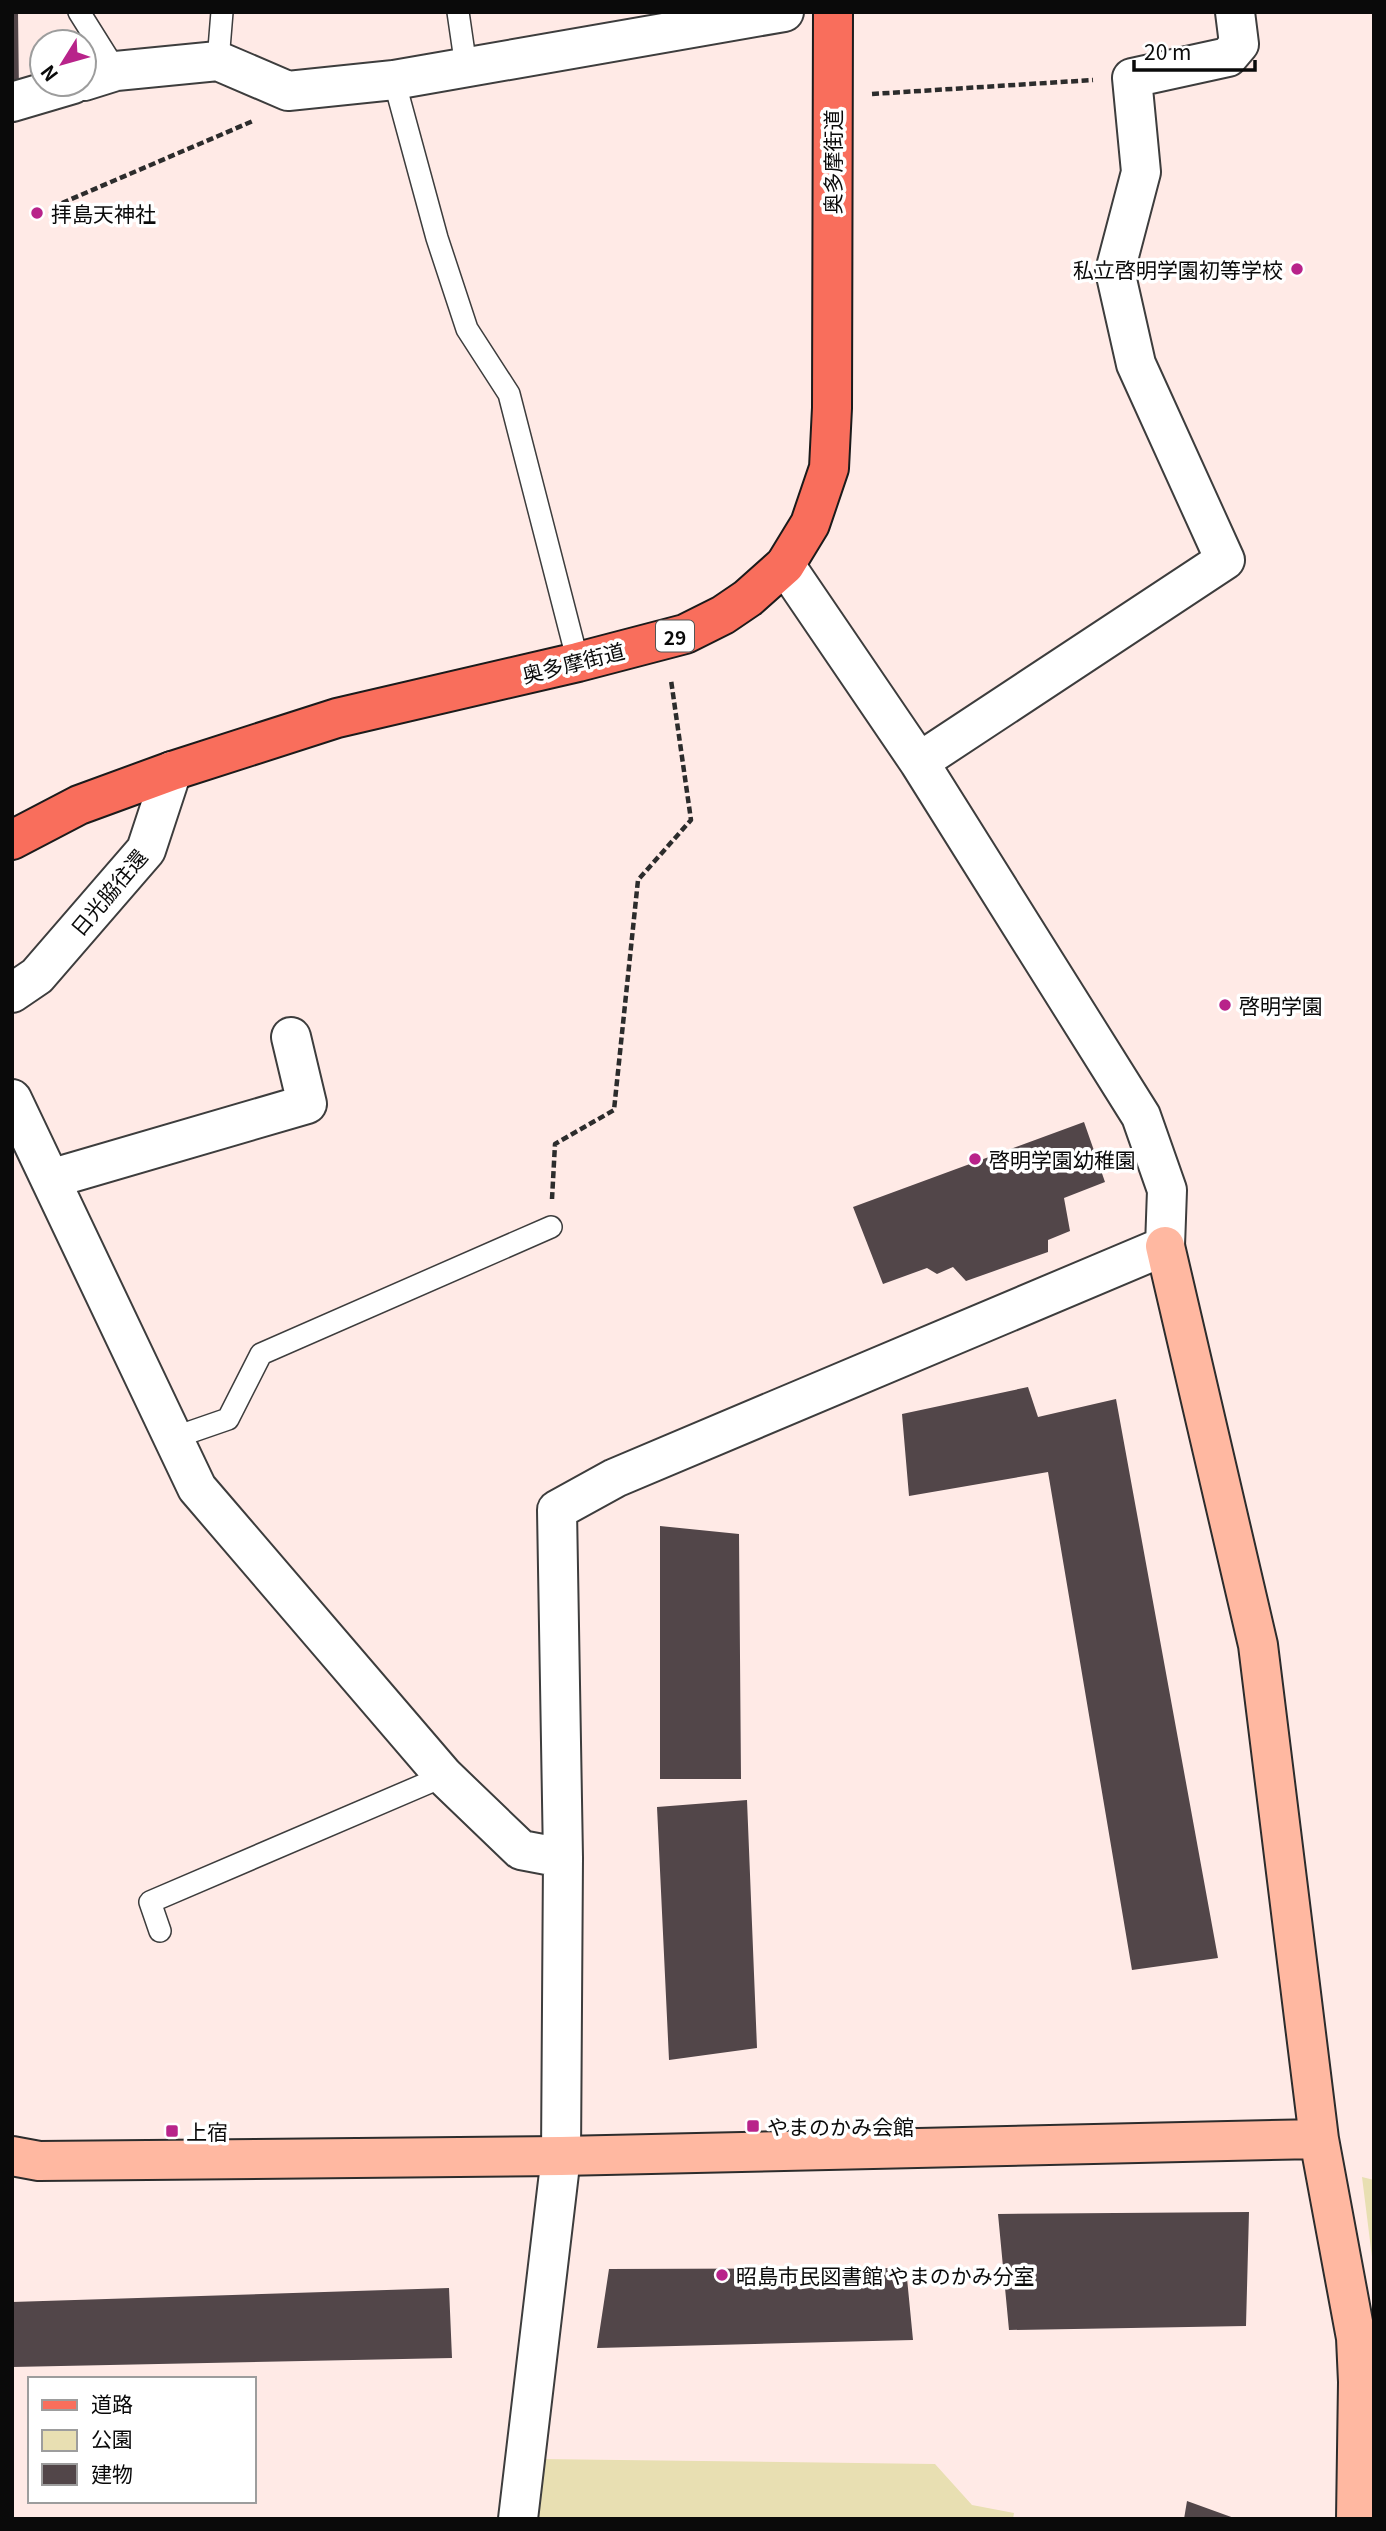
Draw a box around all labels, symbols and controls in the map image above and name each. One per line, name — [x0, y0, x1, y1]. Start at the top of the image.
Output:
north arrow — [28, 28, 98, 98]
scale bar — [1134, 28, 1255, 72]
text: 20 m — [1144, 36, 1191, 66]
text: N — [33, 60, 63, 88]
street label: 奥多摩街道 — [817, 110, 847, 215]
place label: 拝島天神社 — [51, 198, 156, 228]
marker: 拝島天神社 — [29, 205, 45, 221]
place label: 私立啓明学園初等学校 — [1073, 254, 1283, 284]
marker: 私立啓明学園初等学校 — [1289, 261, 1305, 277]
road number: 29 — [656, 621, 694, 652]
street label: 奥多摩街道 — [518, 635, 628, 689]
street label: 日光脇往還 — [63, 842, 153, 942]
place label: 啓明学園 — [1239, 990, 1323, 1020]
marker: 啓明学園 — [1217, 997, 1233, 1013]
place label: 啓明学園幼稚園 — [989, 1144, 1136, 1174]
marker: 啓明学園幼稚園 — [967, 1151, 983, 1167]
place label: やまのかみ会館 — [767, 2111, 914, 2141]
place label: 上宿 — [186, 2116, 228, 2146]
marker: やまのかみ会館 — [745, 2118, 761, 2134]
marker: 上宿 — [164, 2123, 180, 2139]
place label: 昭島市民図書館 やまのかみ分室 — [736, 2260, 1035, 2290]
marker: 昭島市民図書館 やまのかみ分室 — [714, 2267, 730, 2283]
legend — [28, 2377, 256, 2503]
text: 道路 — [91, 2388, 133, 2418]
text: 公園 — [91, 2423, 133, 2453]
text: 建物 — [91, 2458, 133, 2488]

